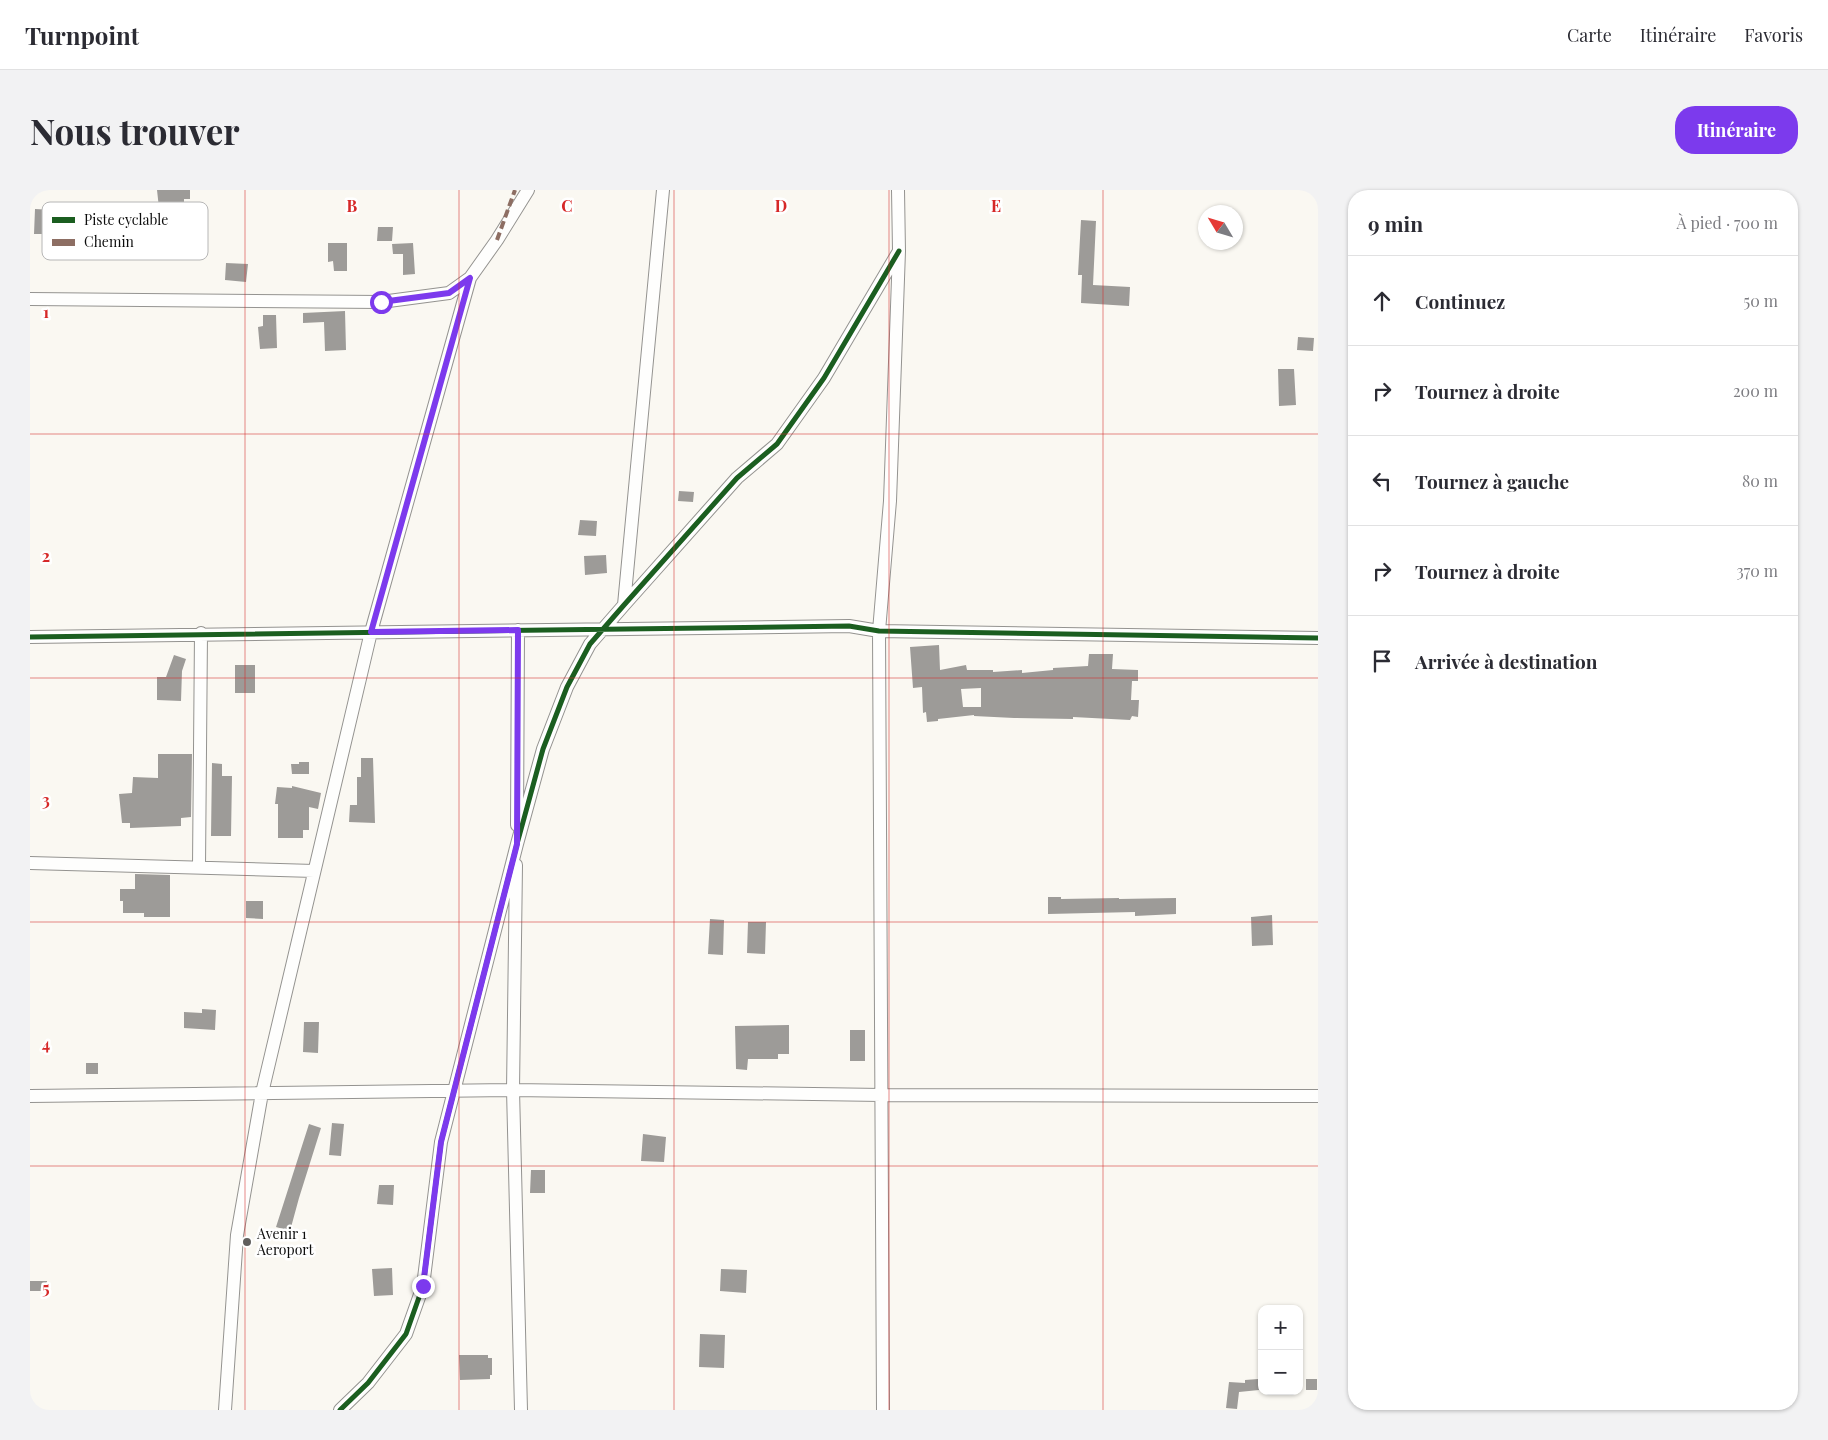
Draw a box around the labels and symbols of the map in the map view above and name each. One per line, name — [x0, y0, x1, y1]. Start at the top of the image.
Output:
text: B — [347, 195, 358, 216]
text: C — [561, 195, 573, 216]
text: D — [775, 195, 787, 216]
text: E — [991, 195, 1001, 216]
legend — [42, 202, 208, 260]
north arrow — [1198, 205, 1243, 250]
text: Piste cyclable — [84, 210, 168, 229]
text: Chemin — [84, 232, 134, 251]
route start — [370, 291, 393, 314]
text: 1 — [43, 301, 49, 322]
text: 2 — [42, 545, 50, 566]
text: 3 — [42, 789, 50, 810]
text: 4 — [42, 1033, 50, 1054]
place label: Avenir 1 Aeroport — [256, 1224, 315, 1259]
marker: Avenir 1 Aeroport — [241, 1236, 253, 1248]
route end — [412, 1275, 435, 1298]
text: 5 — [42, 1277, 50, 1298]

